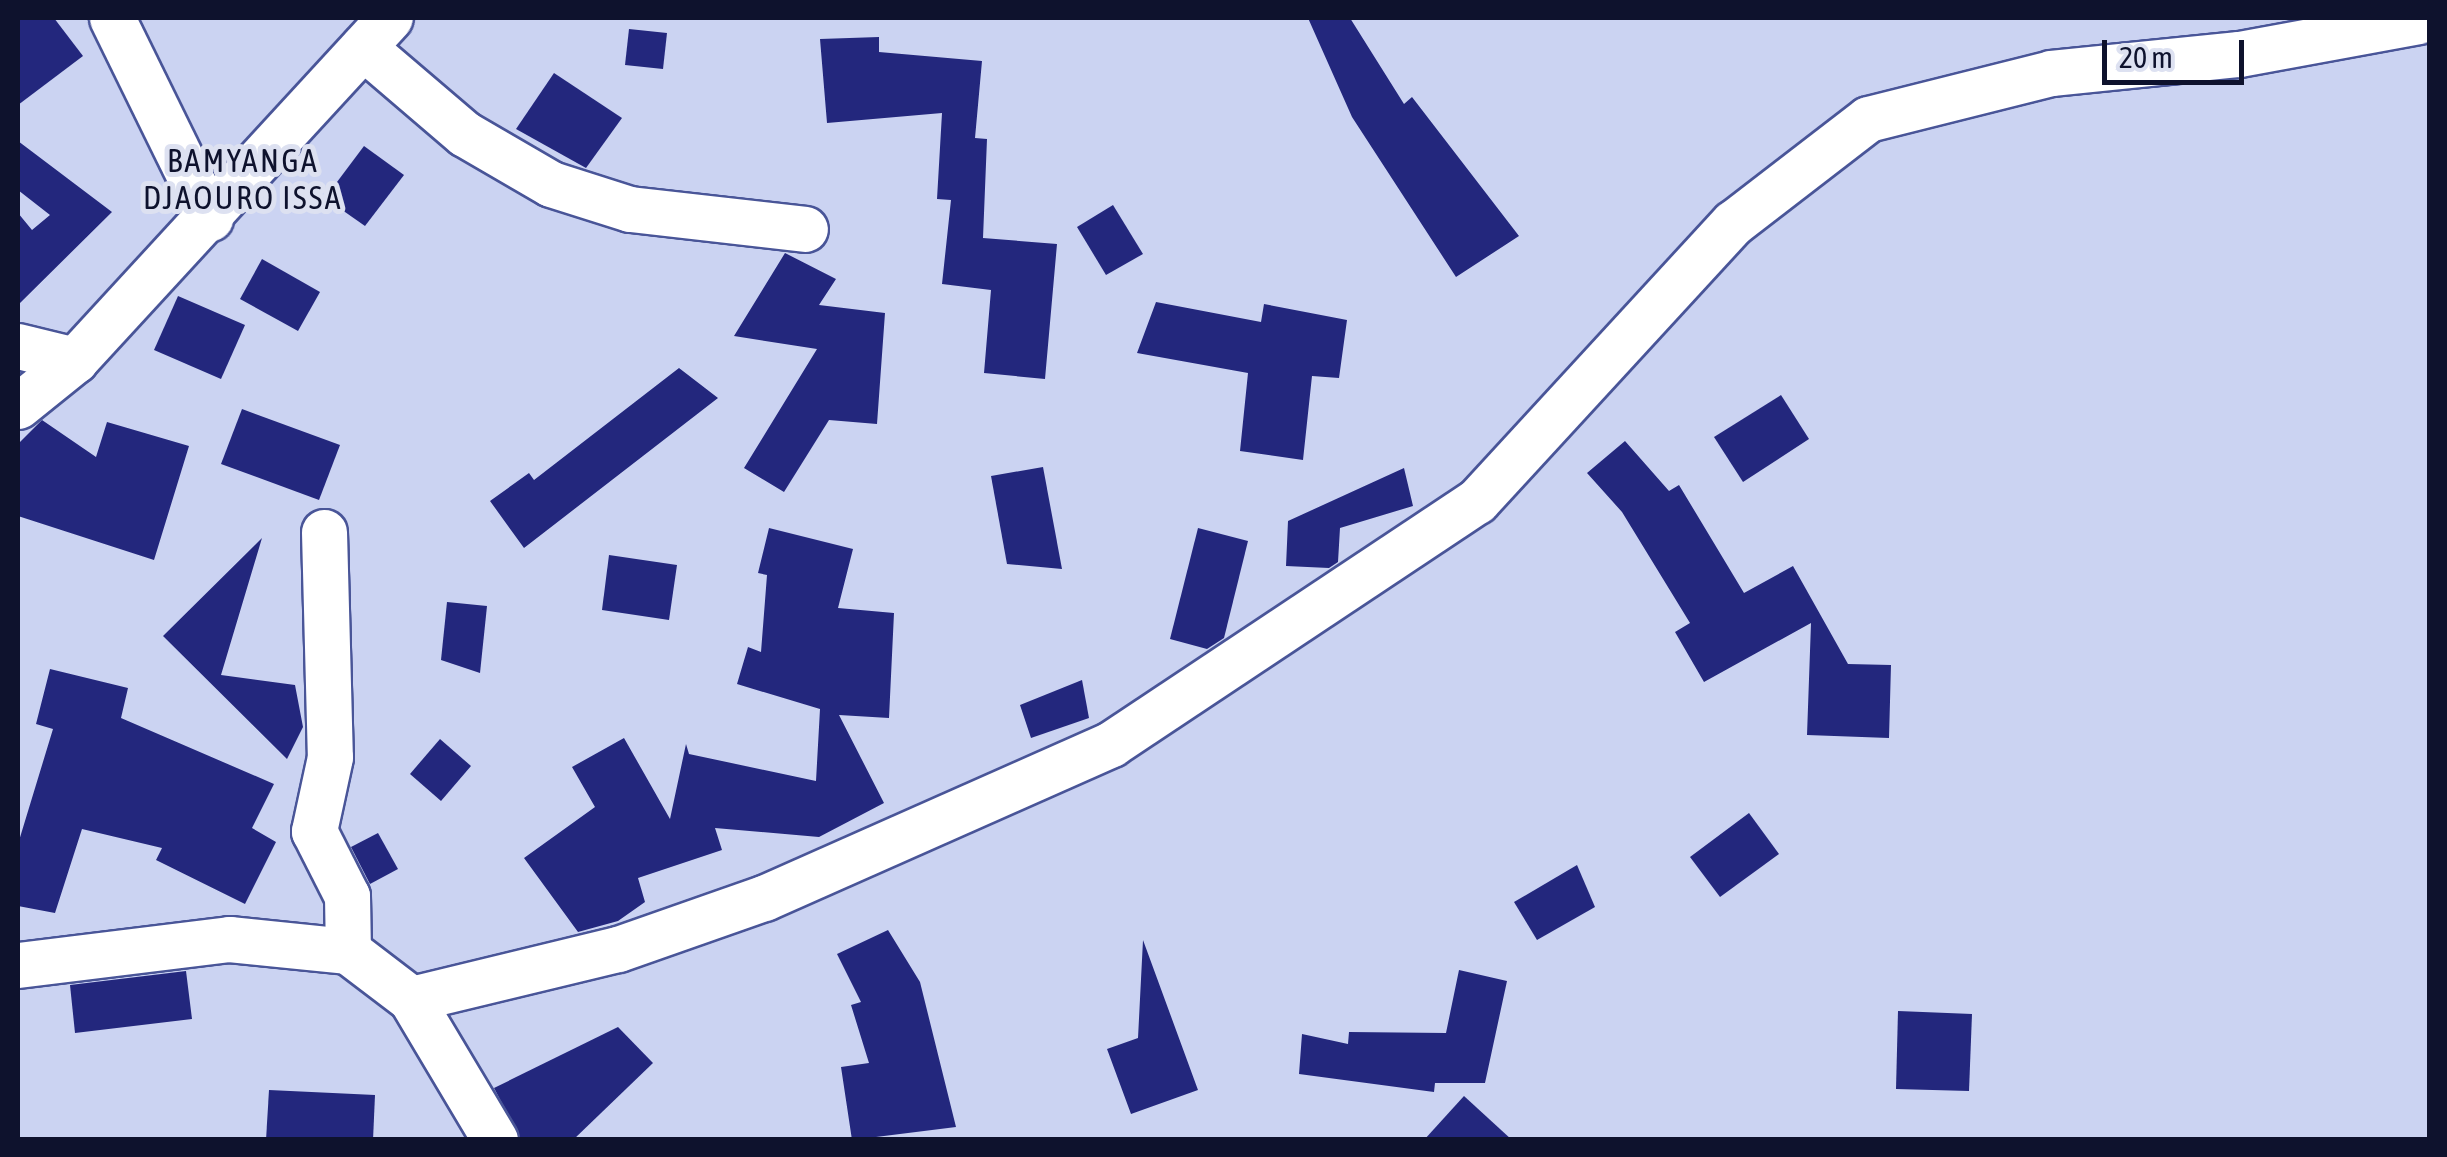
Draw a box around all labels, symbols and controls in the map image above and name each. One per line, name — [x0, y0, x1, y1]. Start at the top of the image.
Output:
scale bar — [2107, 20, 2250, 82]
text: 20 m — [2119, 40, 2173, 74]
district label: BAMYANGA DJAOURO ISSA — [143, 143, 343, 218]

